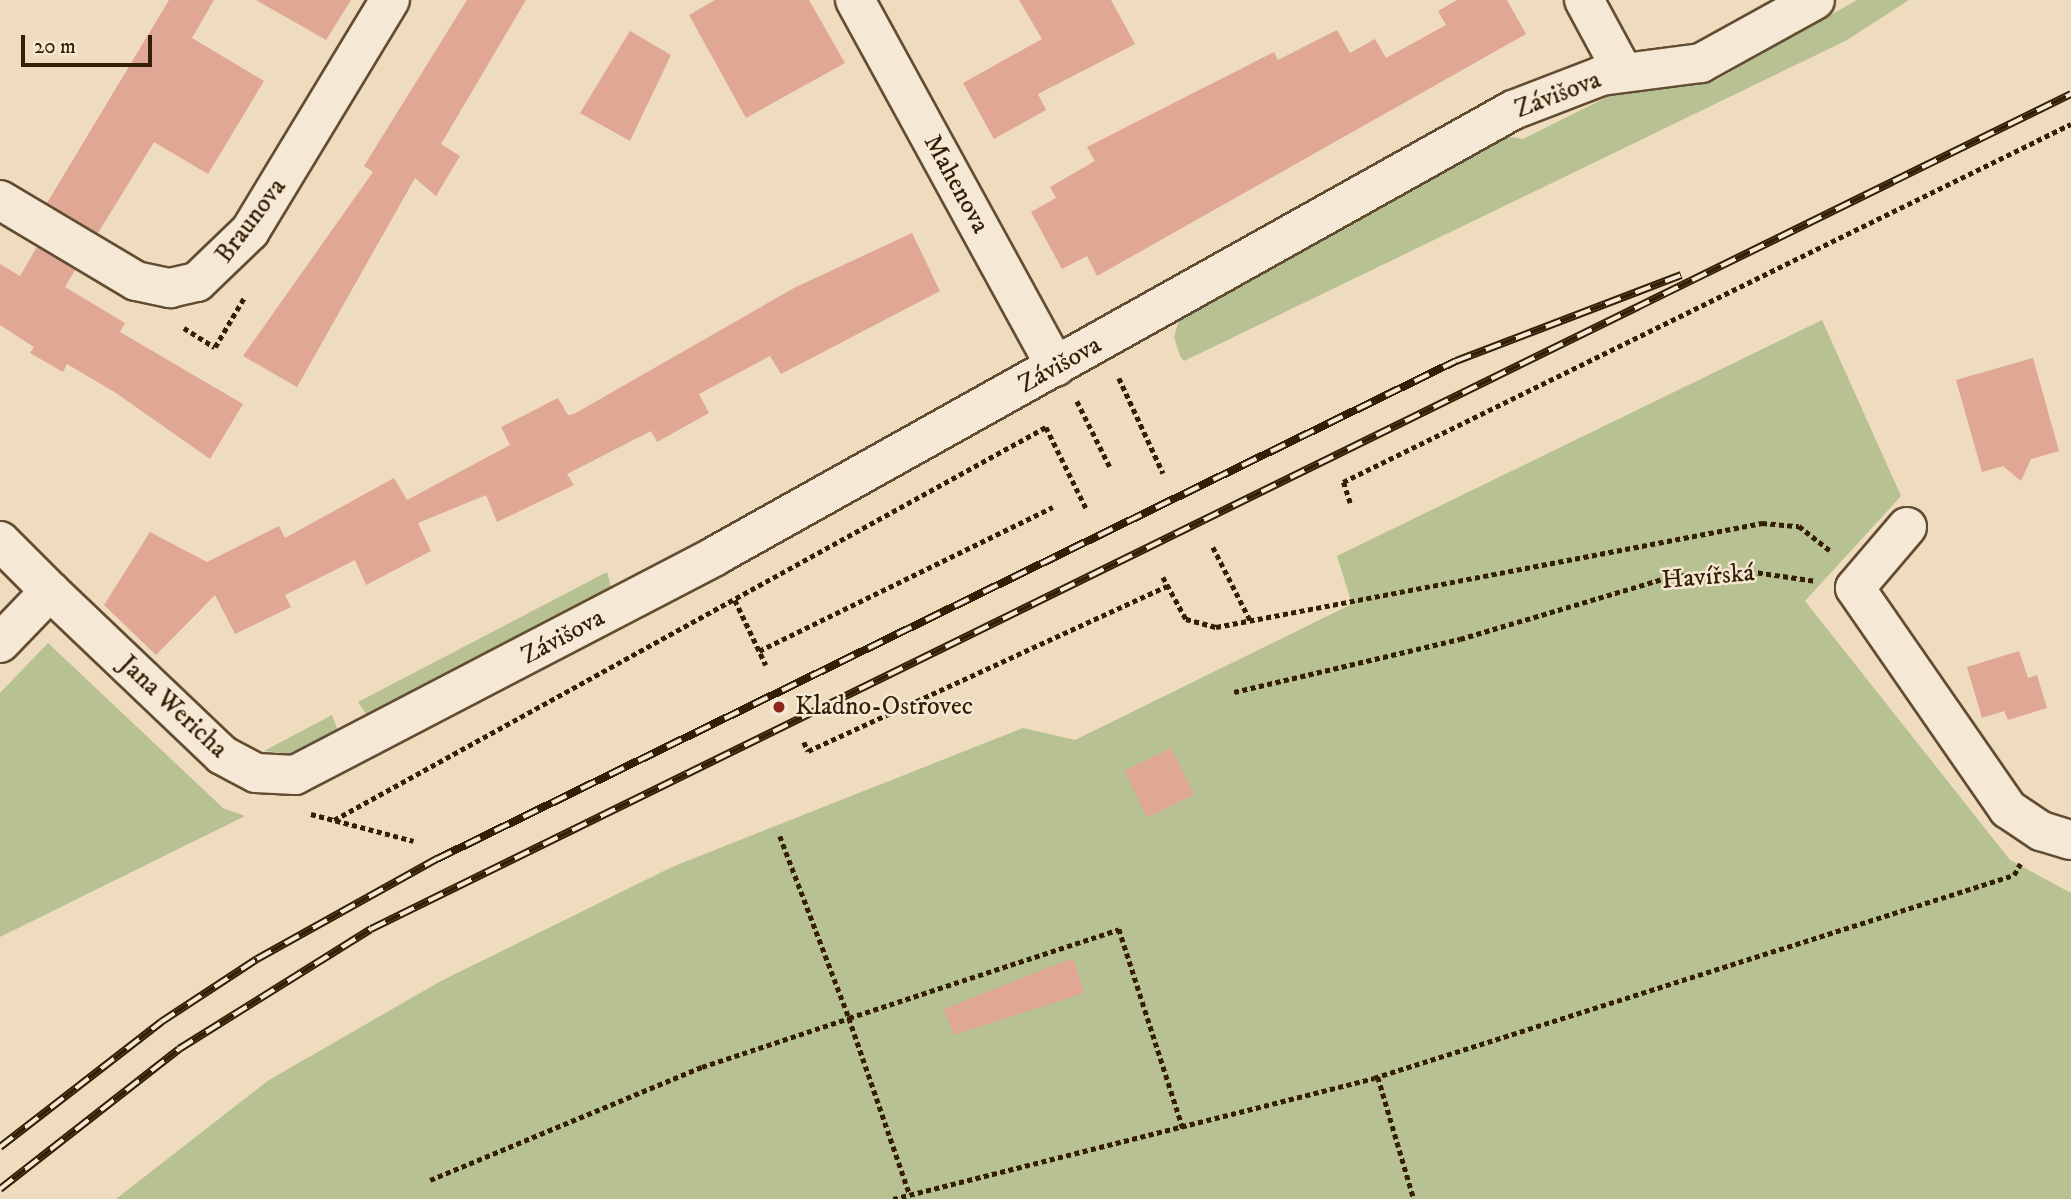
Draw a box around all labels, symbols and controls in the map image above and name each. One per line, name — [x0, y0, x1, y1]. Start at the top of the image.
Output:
scale bar — [24, 21, 156, 65]
text: 20 m — [34, 34, 76, 60]
street label: Závišova — [1511, 64, 1605, 126]
street label: Mahenova — [916, 129, 996, 239]
street label: Braunova — [209, 172, 293, 270]
street label: Závišova — [1013, 330, 1107, 400]
street label: Havířská — [1660, 557, 1756, 597]
street label: Závišova — [516, 602, 610, 672]
street label: Jana Wericha — [112, 649, 234, 765]
place label: Kladno-Ostrovec — [795, 691, 973, 723]
marker: Kladno-Ostrovec — [769, 697, 789, 717]

